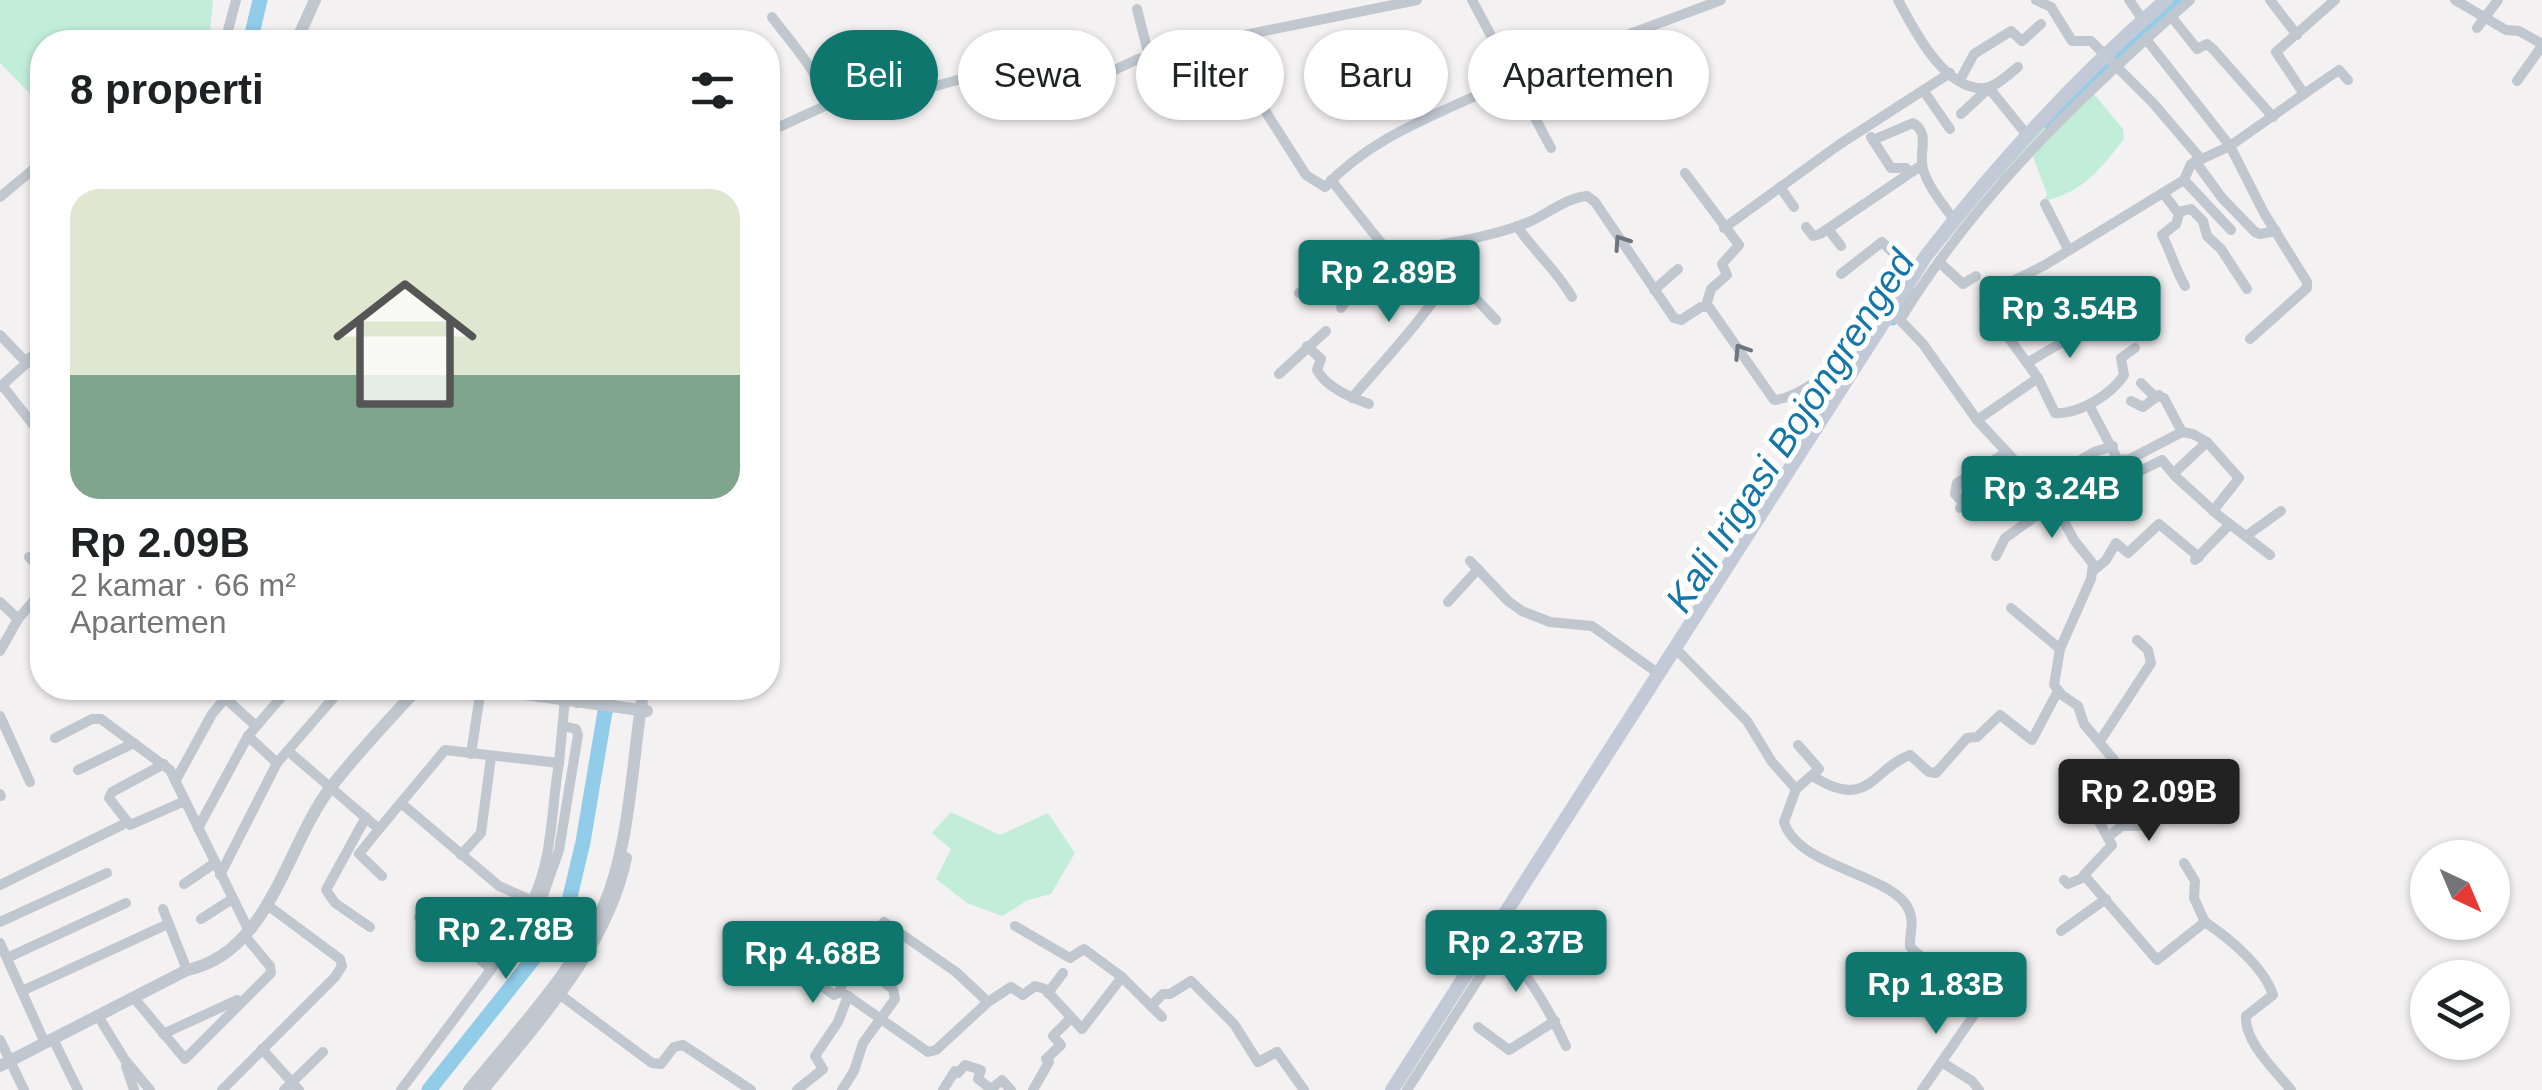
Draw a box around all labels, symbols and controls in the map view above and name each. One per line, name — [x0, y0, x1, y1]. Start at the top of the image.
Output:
chip: Beli — [810, 30, 938, 120]
chip: Sewa — [958, 30, 1116, 120]
chip: Filter — [1136, 30, 1284, 120]
chip: Baru — [1304, 30, 1448, 120]
chip: Apartemen — [1468, 30, 1709, 120]
icon: filters — [685, 63, 740, 118]
text: 8 properti — [70, 66, 264, 113]
one-way arrow — [1615, 234, 1634, 252]
pin: Rp 2.89B — [1286, 240, 1492, 325]
water label: Kali Irigasi Bojongrenged — [1657, 241, 1924, 620]
icon: home — [315, 254, 495, 434]
text: Rp 2.89B — [1321, 254, 1457, 290]
pin: Rp 3.54B — [1967, 276, 2173, 361]
text: Rp 3.54B — [2002, 290, 2138, 326]
one-way arrow — [1734, 344, 1753, 362]
pin: Rp 3.24B — [1949, 456, 2155, 541]
text: Rp 3.24B — [1984, 470, 2120, 506]
text: Rp 2.09B — [70, 519, 250, 566]
text: 2 kamar · 66 m² — [70, 567, 296, 603]
text: Apartemen — [70, 604, 227, 640]
pin: Rp 2.09B — [2046, 759, 2252, 844]
text: Rp 2.09B — [2081, 773, 2217, 809]
north arrow — [2410, 840, 2510, 940]
map controls — [2410, 840, 2510, 1060]
pin: Rp 2.78B — [403, 897, 609, 982]
pin: Rp 2.37B — [1413, 910, 1619, 995]
text: Rp 2.78B — [438, 911, 574, 947]
pin: Rp 4.68B — [710, 921, 916, 1006]
text: Rp 2.37B — [1448, 924, 1584, 960]
text: Rp 4.68B — [745, 935, 881, 971]
pin: Rp 1.83B — [1833, 952, 2039, 1037]
button: layers — [2410, 960, 2510, 1060]
text: Rp 1.83B — [1868, 966, 2004, 1002]

